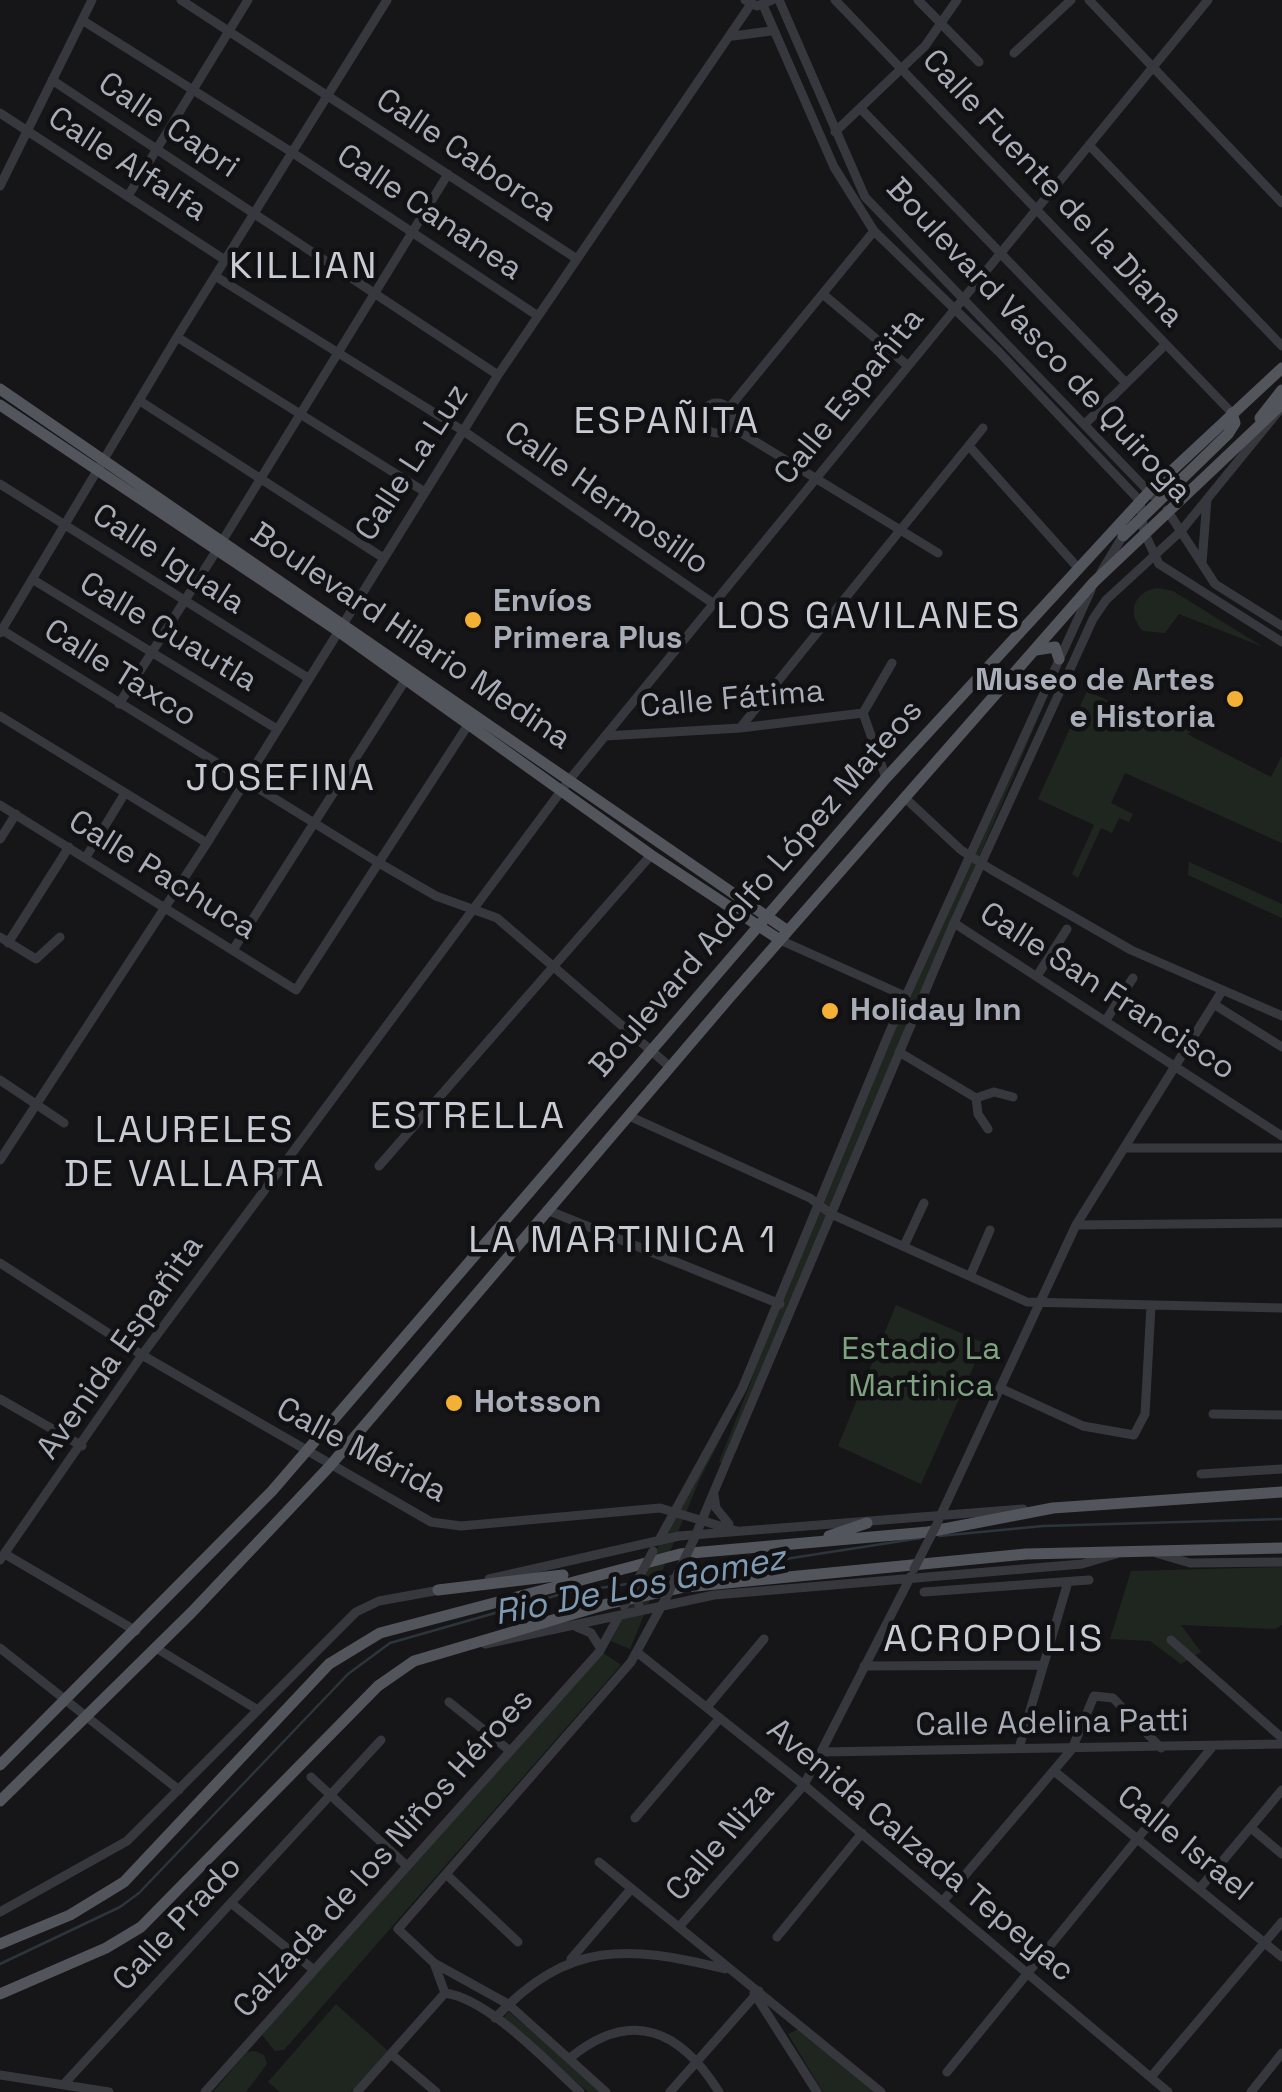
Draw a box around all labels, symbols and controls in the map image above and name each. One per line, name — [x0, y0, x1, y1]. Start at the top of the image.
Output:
street label: Calle Fuente de la Diana — [913, 42, 1191, 336]
street label: Calle Capri — [90, 65, 246, 187]
street label: Calle Caborca — [368, 81, 564, 231]
street label: Calle Alfalfa — [40, 99, 214, 231]
street label: Calle Cananea — [329, 137, 529, 289]
street label: Boulevard Vasco de Quiroga — [877, 171, 1199, 511]
district label: KILLIAN — [229, 245, 379, 291]
street label: Calle Españita — [767, 301, 933, 493]
street label: Calle La Luz — [348, 377, 478, 549]
district label: ESPAÑITA — [573, 400, 761, 446]
street label: Calle Hermosillo — [496, 414, 716, 584]
street label: Calle Iguala — [84, 496, 252, 624]
street label: Boulevard Hilario Medina — [243, 515, 577, 759]
street label: Calle Cuautla — [72, 565, 264, 701]
place label: Envíos Primera Plus — [493, 583, 683, 658]
district label: LOS GAVILANES — [716, 595, 1022, 641]
marker: Envíos Primera Plus — [462, 609, 484, 631]
street label: Calle Taxco — [36, 612, 204, 736]
place label: Museo de Artes e Historia — [975, 662, 1215, 737]
street label: Calle Fátima — [638, 673, 826, 727]
marker: Museo de Artes e Historia — [1224, 688, 1246, 710]
street label: Boulevard Adolfo López Mateos — [583, 692, 931, 1086]
district label: JOSEFINA — [185, 757, 377, 803]
street label: Calle Pachuca — [61, 803, 263, 949]
street label: Calle San Francisco — [972, 895, 1242, 1089]
place label: Holiday Inn — [850, 992, 1022, 1030]
marker: Holiday Inn — [819, 1000, 841, 1022]
district label: ESTRELLA — [370, 1095, 566, 1141]
district label: LAURELES DE VALLARTA — [64, 1109, 326, 1198]
district label: LA MARTINICA 1 — [468, 1219, 778, 1265]
street label: Avenida Españita — [30, 1229, 212, 1467]
park label: Estadio La Martinica — [841, 1331, 1001, 1406]
place label: Hotsson — [474, 1384, 601, 1422]
street label: Calle Mérida — [269, 1390, 453, 1512]
marker: Hotsson — [443, 1392, 465, 1414]
water label: Rio De Los Gomez — [491, 1538, 789, 1636]
district label: ACROPOLIS — [883, 1618, 1105, 1664]
street label: Calzada de los Niños Héroes — [226, 1682, 542, 2026]
street label: Calle Adelina Patti — [915, 1702, 1189, 1746]
street label: Avenida Calzada Tepeyac — [759, 1711, 1081, 1991]
street label: Calle Niza — [659, 1774, 783, 1910]
street label: Calle Israel — [1109, 1778, 1259, 1910]
street label: Calle Prado — [106, 1848, 250, 2000]

